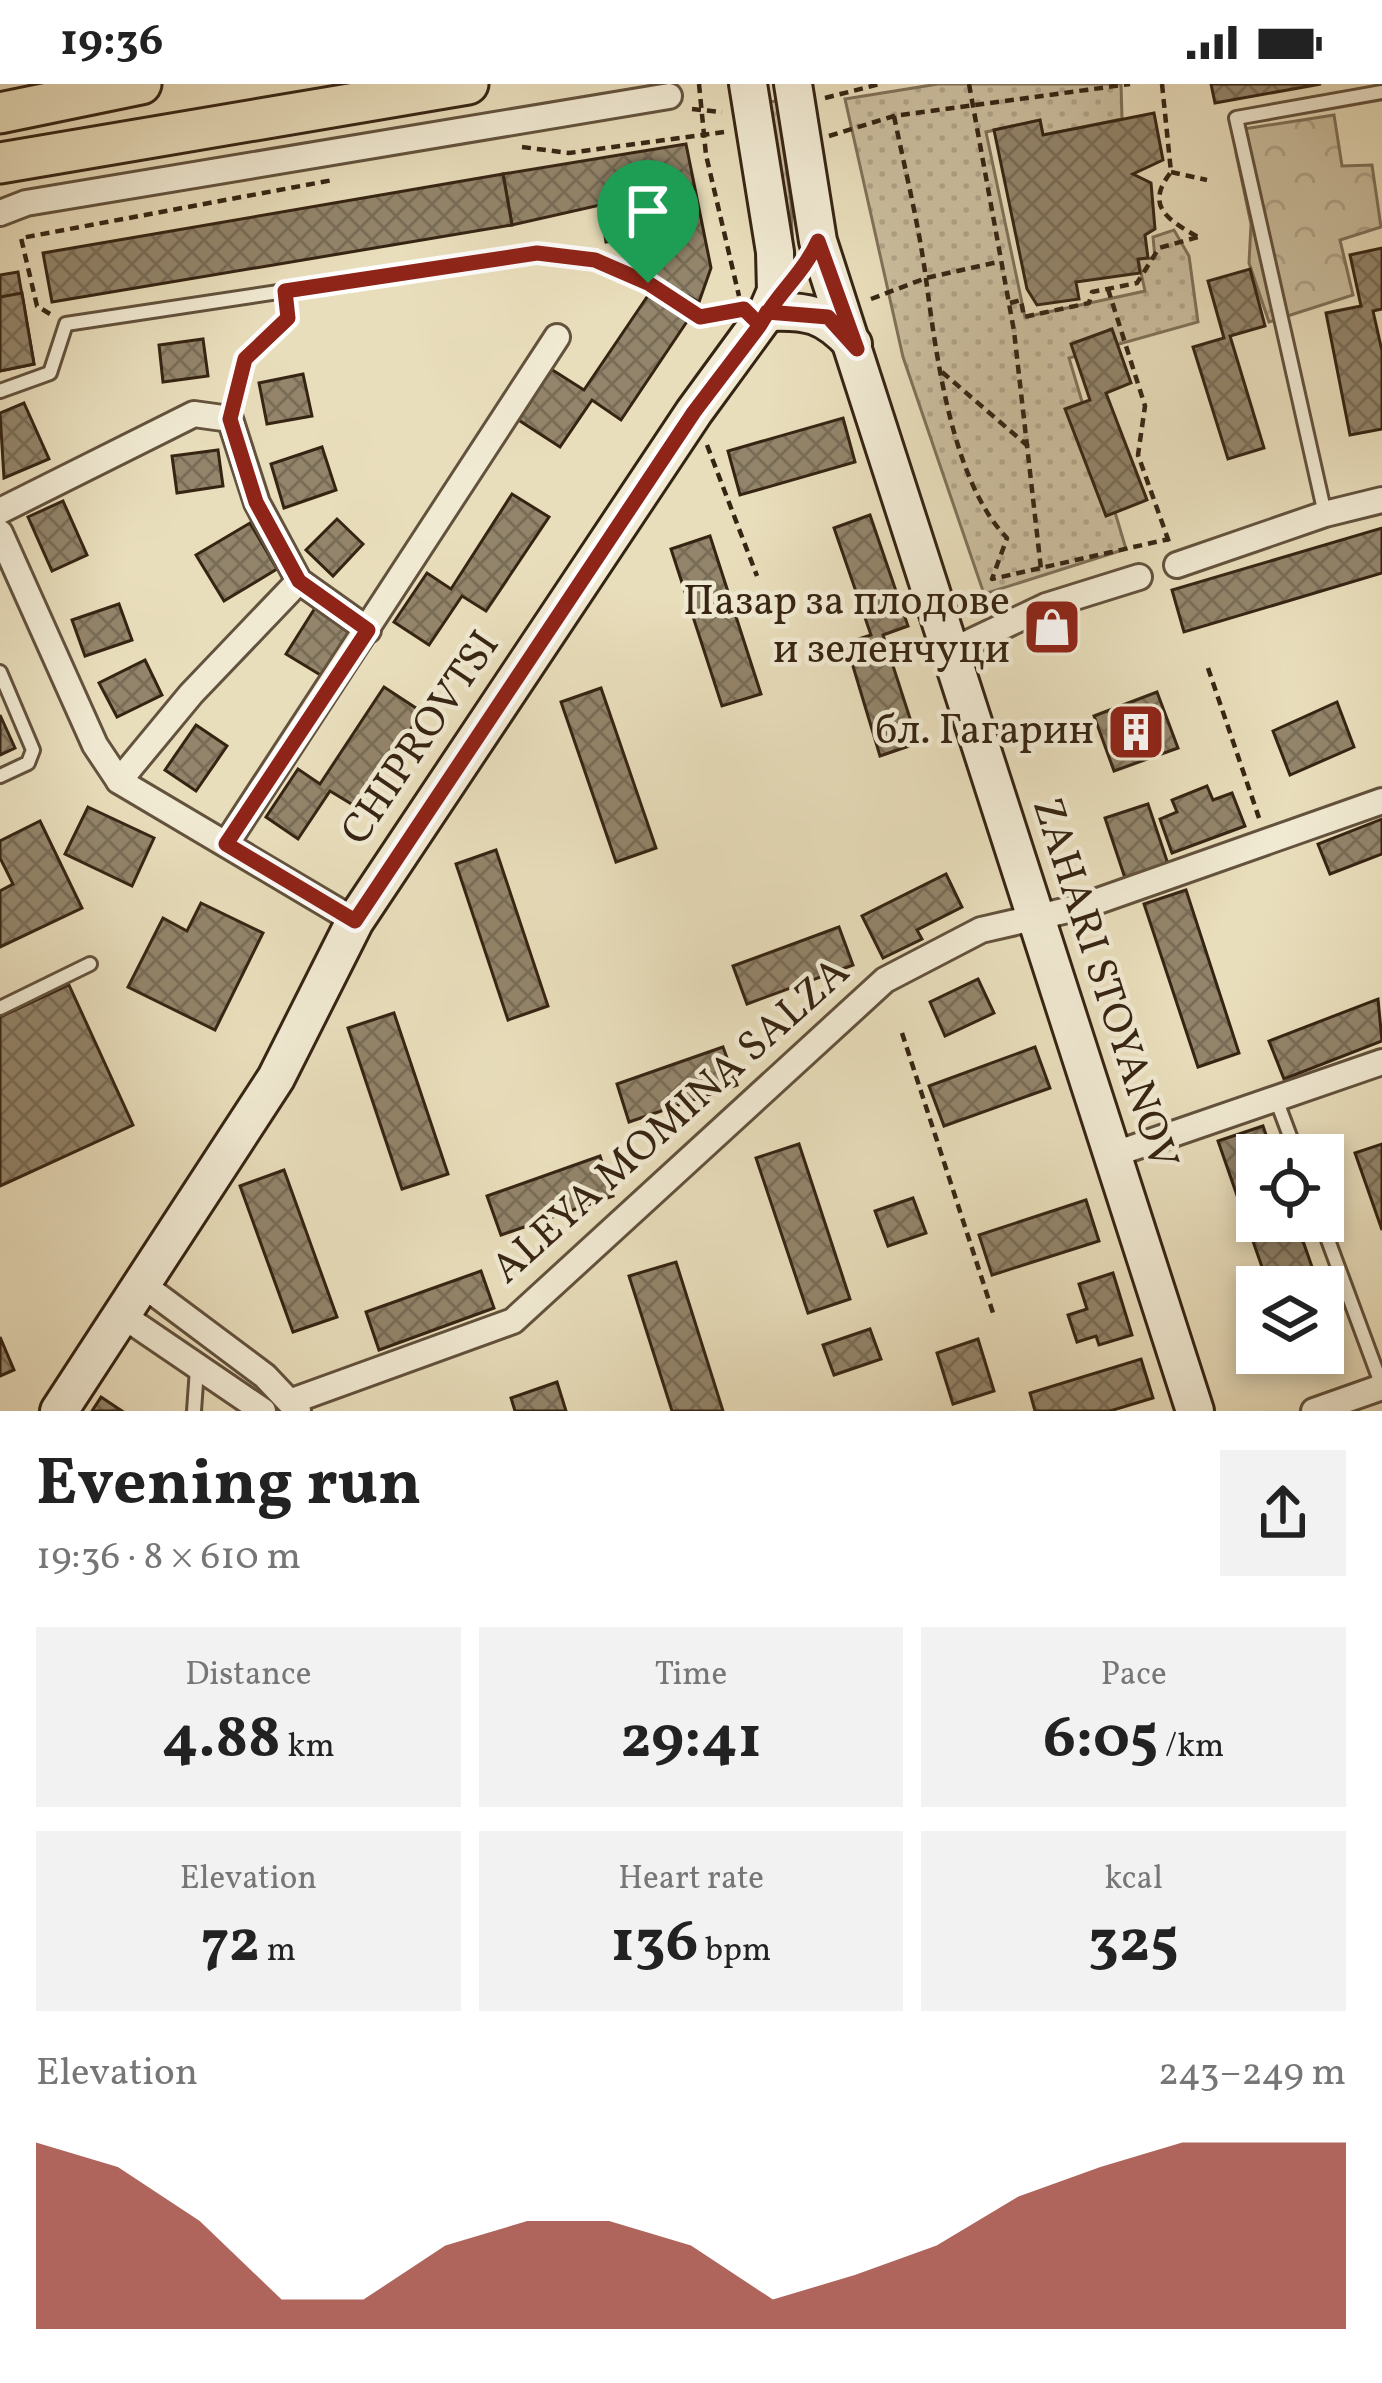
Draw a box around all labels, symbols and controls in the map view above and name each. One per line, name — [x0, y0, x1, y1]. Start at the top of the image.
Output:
text: 19:36 — [60, 11, 163, 74]
pin — [597, 160, 699, 283]
icon: arrive — [615, 178, 681, 244]
place label: Пазар за плодове и зеленчуци — [683, 574, 1010, 681]
shop icon: Пазар за плодове и зеленчуци — [1021, 596, 1083, 658]
street label: CHIPROVTSI — [329, 620, 515, 858]
building icon: бл. Гагарин — [1105, 701, 1167, 763]
place label: бл. Гагарин — [875, 703, 1094, 762]
street label: ZAHARI STOYANOV — [1015, 791, 1191, 1177]
street label: ALEYA MOMINA SALZA — [480, 945, 864, 1299]
map controls — [1236, 1134, 1344, 1374]
button: locate — [1236, 1134, 1344, 1242]
button: layers — [1236, 1266, 1344, 1374]
text: Evening run — [36, 1440, 422, 1532]
button: share — [1220, 1450, 1346, 1576]
text: 19:36 · 8 × 610 m — [36, 1531, 301, 1585]
text: Distance — [185, 1653, 311, 1699]
text: Time — [655, 1653, 727, 1699]
text: Pace — [1101, 1653, 1167, 1699]
text: 4.88 — [162, 1699, 281, 1782]
text: 29:41 — [620, 1699, 762, 1782]
text: 6:05 — [1043, 1699, 1158, 1782]
text: km — [281, 1725, 335, 1771]
text: /km — [1158, 1725, 1224, 1771]
text: Elevation — [180, 1857, 317, 1903]
text: Heart rate — [618, 1857, 764, 1903]
text: kcal — [1104, 1857, 1163, 1903]
text: 72 — [201, 1903, 260, 1986]
text: 136 — [611, 1903, 698, 1986]
text: 325 — [1088, 1903, 1179, 1986]
text: m — [260, 1929, 296, 1975]
text: bpm — [698, 1929, 771, 1975]
text: Elevation — [36, 2047, 198, 2101]
text: 243–249 m — [1158, 2047, 1346, 2101]

